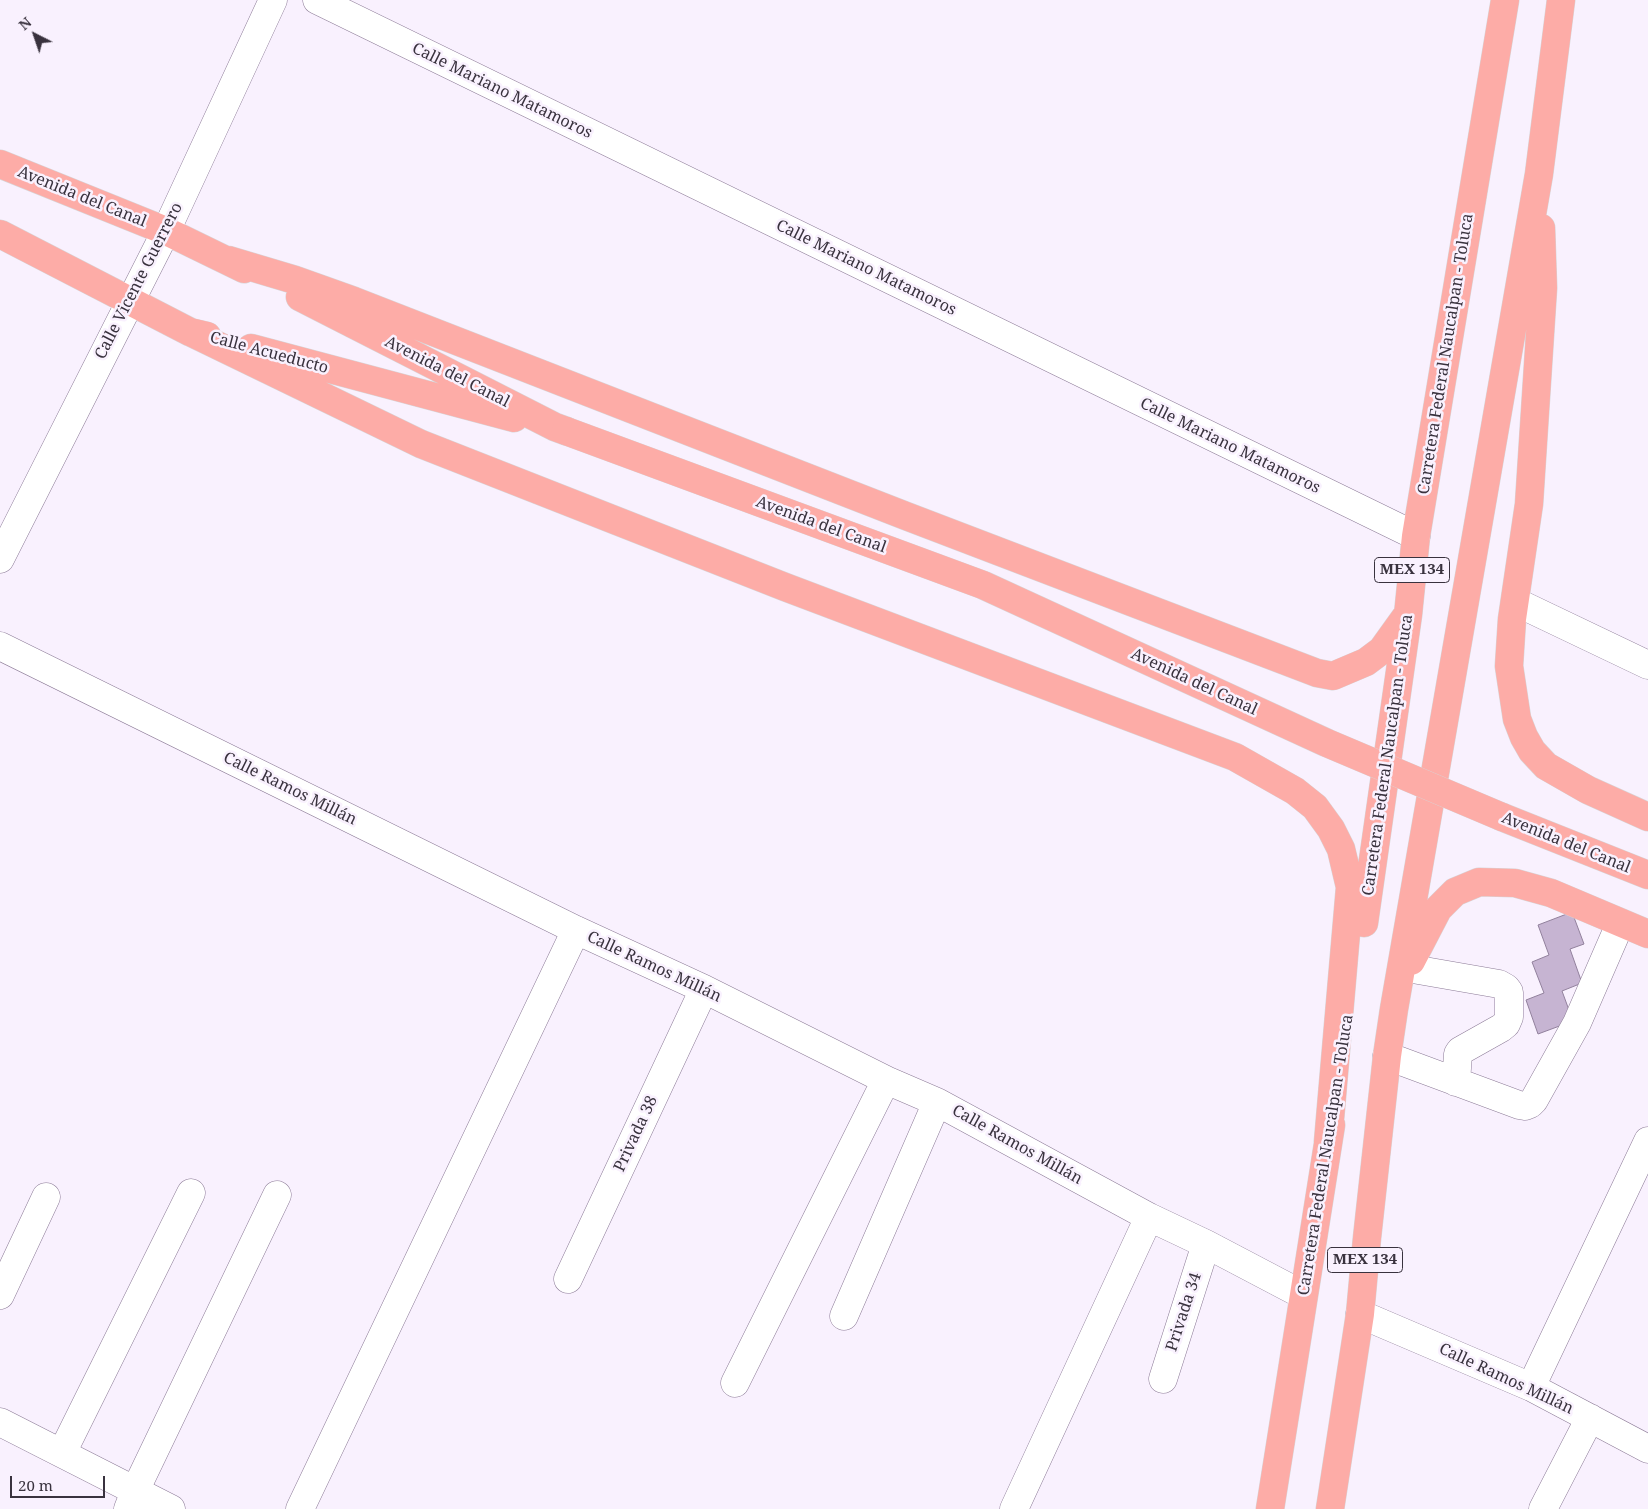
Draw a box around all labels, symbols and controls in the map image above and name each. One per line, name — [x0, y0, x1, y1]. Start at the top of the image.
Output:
north arrow — [10, 10, 60, 60]
text: N — [14, 13, 35, 34]
street label: Calle Mariano Matamoros — [409, 39, 595, 143]
street label: Avenida del Canal — [15, 162, 149, 232]
street label: Calle Vicente Guerrero — [91, 200, 187, 362]
street label: Carretera Federal Naucalpan - Toluca — [1414, 212, 1478, 496]
street label: Calle Mariano Matamoros — [773, 216, 959, 320]
street label: Calle Acueducto — [208, 328, 330, 378]
street label: Avenida del Canal — [382, 332, 512, 412]
street label: Calle Mariano Matamoros — [1137, 394, 1323, 498]
street label: Avenida del Canal — [753, 493, 889, 557]
road number: MEX 134 — [1374, 558, 1450, 582]
street label: Carretera Federal Naucalpan - Toluca — [1359, 613, 1417, 897]
street label: Avenida del Canal — [1128, 644, 1260, 720]
street label: Calle Ramos Millán — [220, 748, 360, 830]
street label: Avenida del Canal — [1499, 808, 1633, 878]
street label: Calle Ramos Millán — [584, 927, 724, 1007]
street label: Carretera Federal Naucalpan - Toluca — [1294, 1013, 1358, 1297]
street label: Privada 38 — [610, 1093, 662, 1175]
street label: Calle Ramos Millán — [948, 1101, 1086, 1189]
road number: MEX 134 — [1328, 1248, 1402, 1272]
street label: Privada 34 — [1162, 1270, 1206, 1354]
street label: Calle Ramos Millán — [1436, 1339, 1576, 1419]
scale bar — [12, 1466, 108, 1498]
text: 20 m — [18, 1475, 53, 1495]

